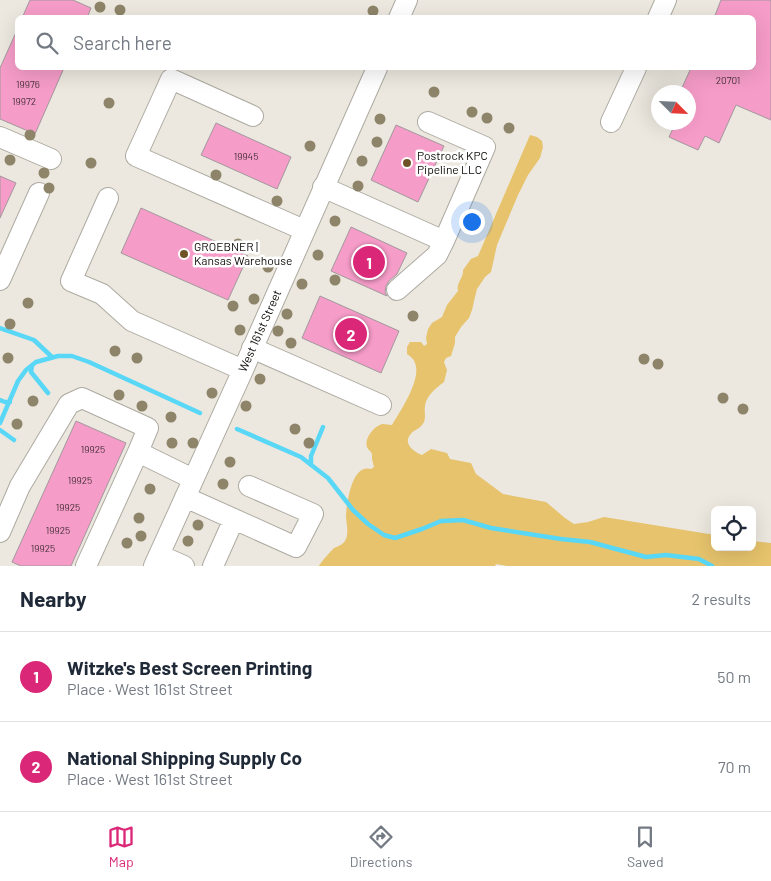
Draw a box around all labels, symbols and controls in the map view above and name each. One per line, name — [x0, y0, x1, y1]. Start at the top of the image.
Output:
search box — [15, 15, 756, 70]
icon: search — [33, 29, 61, 57]
text: Search here — [73, 31, 172, 54]
house number: 20701 — [716, 74, 740, 86]
house number: 19976 — [16, 78, 40, 90]
north arrow — [651, 85, 696, 130]
house number: 19972 — [12, 95, 36, 107]
place label: Postrock KPC Pipeline LLC — [417, 148, 488, 176]
house number: 19945 — [234, 150, 258, 162]
marker: Postrock KPC Pipeline LLC — [401, 157, 413, 169]
your location — [459, 209, 485, 235]
place label: GROEBNER | Kansas Warehouse — [194, 239, 292, 267]
pin: 1 — [353, 243, 385, 281]
marker: GROEBNER | Kansas Warehouse — [178, 248, 190, 260]
street label: West 161st Street — [235, 287, 283, 374]
pin: 2 — [335, 315, 367, 353]
house number: 19925 — [81, 443, 105, 455]
house number: 19925 — [68, 474, 92, 486]
house number: 19925 — [56, 501, 80, 513]
map controls — [711, 506, 756, 551]
button: locate — [711, 506, 756, 551]
house number: 19925 — [46, 524, 70, 536]
house number: 19925 — [31, 542, 55, 554]
text: Nearby — [20, 586, 86, 611]
text: 2 results — [692, 589, 751, 608]
text: Witzke's Best Screen Printing — [67, 656, 312, 679]
text: 1 — [33, 667, 39, 686]
text: 50 m — [717, 667, 751, 686]
text: Place · West 161st Street — [67, 679, 233, 698]
text: National Shipping Supply Co — [67, 746, 302, 769]
text: 2 — [32, 757, 40, 776]
text: 70 m — [718, 757, 751, 776]
text: Place · West 161st Street — [67, 769, 233, 788]
tab: Map — [107, 823, 135, 870]
tab: Directions — [350, 823, 412, 870]
tab: Saved — [627, 823, 664, 870]

